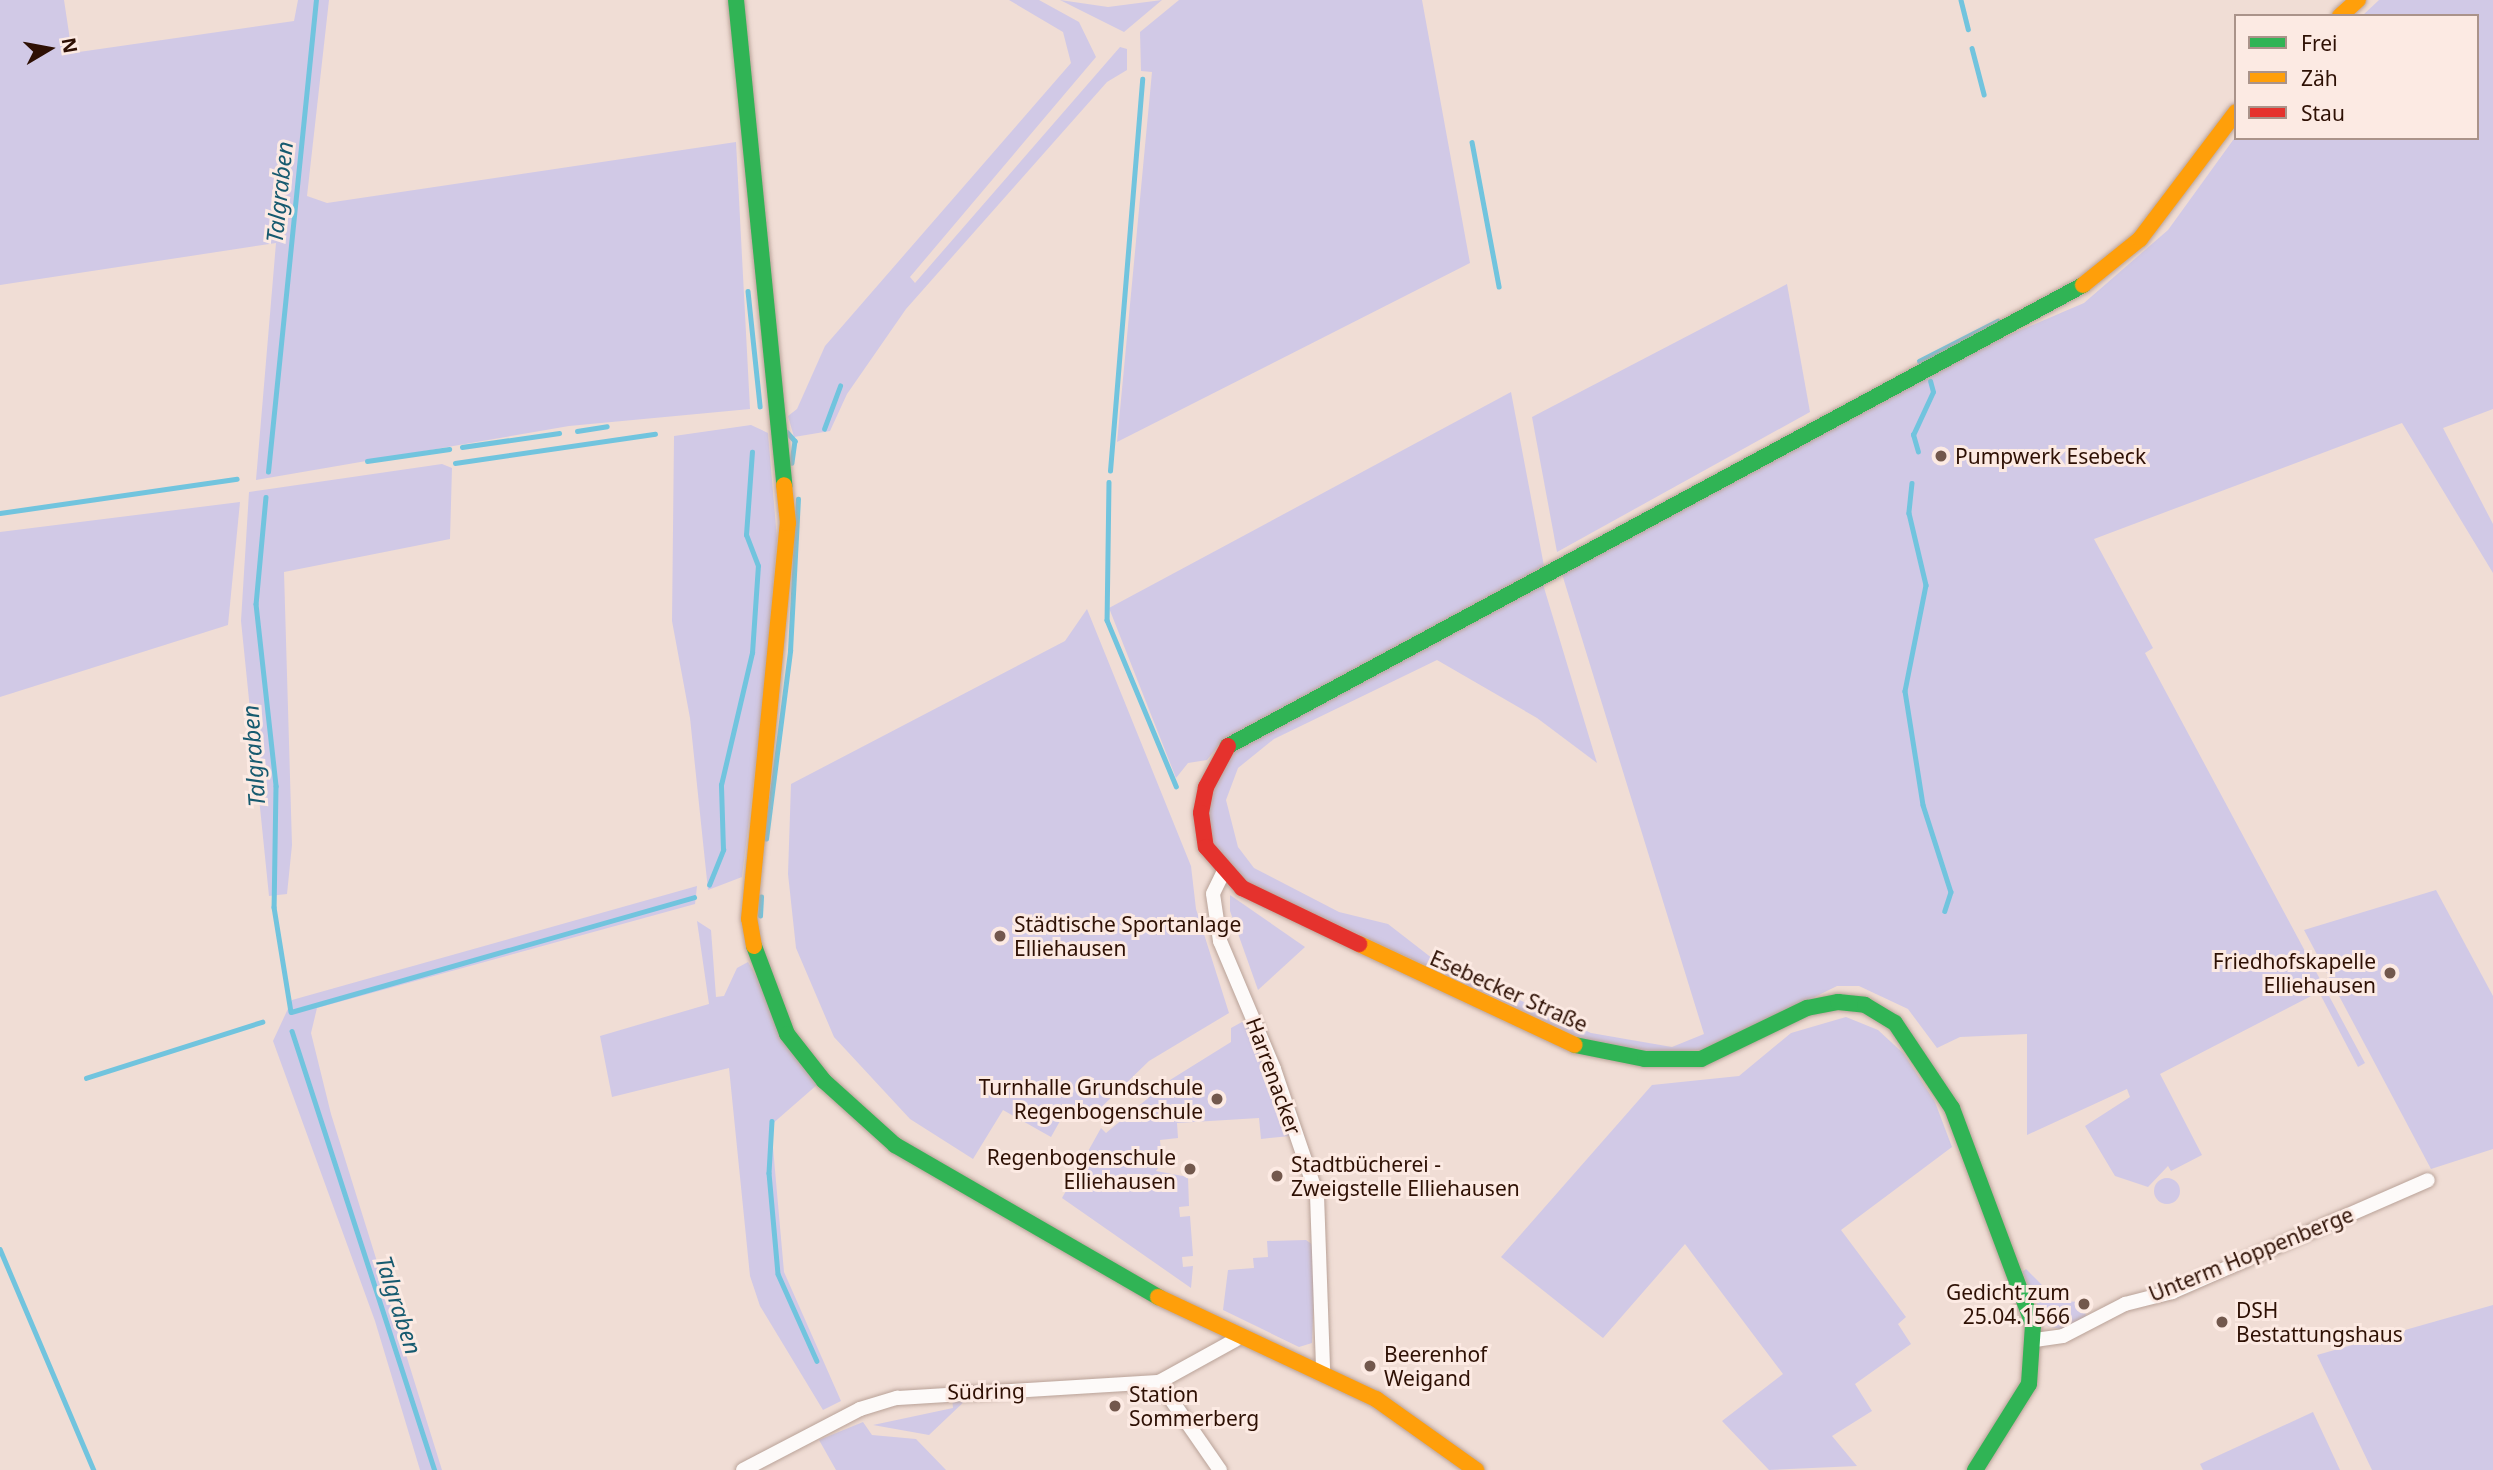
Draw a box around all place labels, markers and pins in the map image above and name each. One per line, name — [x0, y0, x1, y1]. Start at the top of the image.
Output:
place label: Pumpwerk Esebeck — [1955, 443, 2146, 469]
marker: Pumpwerk Esebeck — [1933, 448, 1949, 464]
place label: Städtische Sportanlage Elliehausen — [1014, 911, 1241, 961]
marker: Städtische Sportanlage Elliehausen — [992, 928, 1008, 944]
place label: Friedhofskapelle Elliehausen — [2213, 948, 2376, 998]
marker: Friedhofskapelle Elliehausen — [2382, 965, 2398, 981]
place label: Turnhalle Grundschule Regenbogenschule — [979, 1074, 1203, 1124]
marker: Turnhalle Grundschule Regenbogenschule — [1209, 1091, 1225, 1107]
place label: Regenbogenschule Elliehausen — [987, 1144, 1176, 1194]
place label: Stadtbücherei - Zweigstelle Elliehausen — [1291, 1151, 1520, 1201]
marker: Regenbogenschule Elliehausen — [1182, 1161, 1198, 1177]
marker: Stadtbücherei - Zweigstelle Elliehausen — [1269, 1168, 1285, 1184]
place label: Gedicht zum 25.04.1566 — [1946, 1279, 2070, 1329]
marker: Gedicht zum 25.04.1566 — [2076, 1296, 2092, 1312]
place label: DSH Bestattungshaus — [2236, 1297, 2403, 1347]
marker: DSH Bestattungshaus — [2214, 1314, 2230, 1330]
place label: Beerenhof Weigand — [1384, 1341, 1487, 1391]
marker: Beerenhof Weigand — [1362, 1358, 1378, 1374]
place label: Station Sommerberg — [1129, 1381, 1259, 1431]
marker: Station Sommerberg — [1107, 1398, 1123, 1414]

